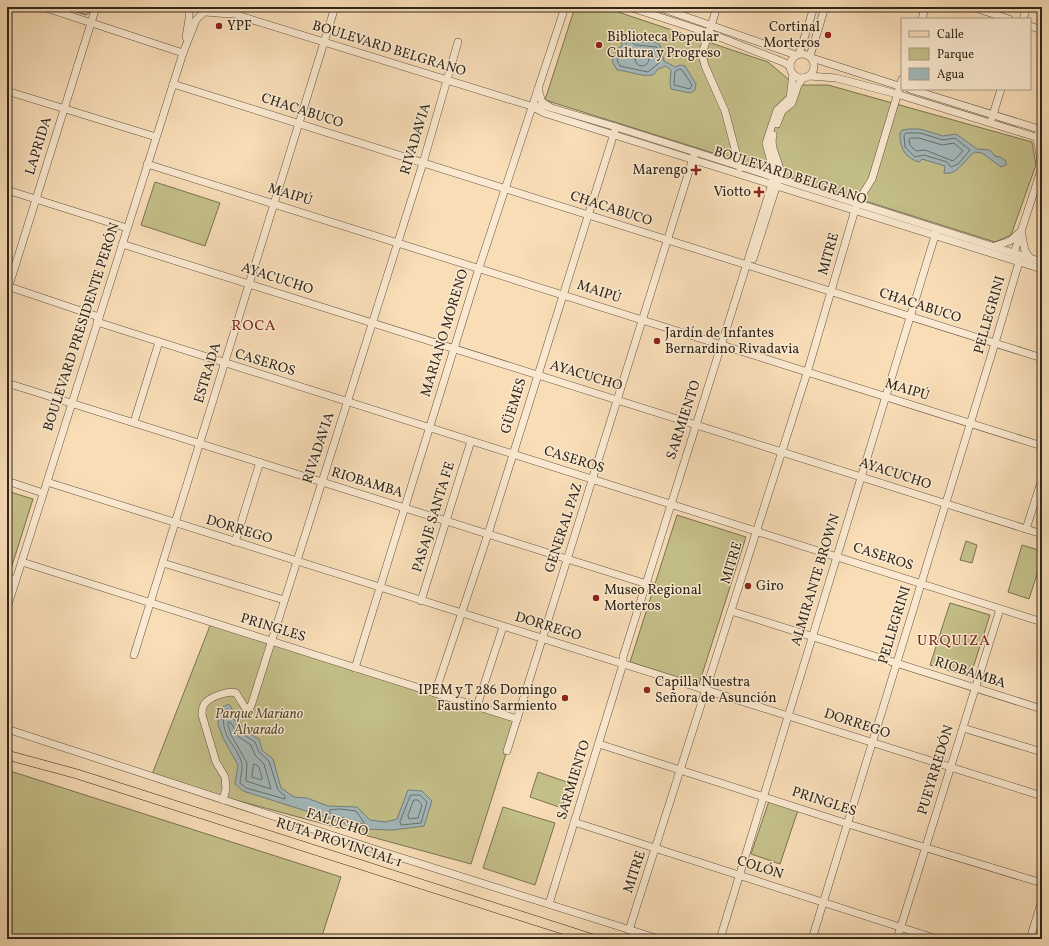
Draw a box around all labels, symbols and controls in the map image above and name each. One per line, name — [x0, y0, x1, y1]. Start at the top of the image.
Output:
place label: YPF — [227, 17, 252, 36]
street label: BOULEVARD BELGRANO — [310, 17, 468, 81]
place label: Cortinal Morteros — [763, 18, 820, 53]
legend — [901, 18, 1031, 90]
marker: YPF — [214, 21, 224, 31]
text: Calle — [937, 27, 964, 43]
place label: Biblioteca Popular Cultura y Progreso — [607, 28, 721, 63]
marker: Cortinal Morteros — [823, 30, 833, 40]
marker: Biblioteca Popular Cultura y Progreso — [594, 40, 604, 50]
text: Parque — [937, 47, 974, 63]
text: Agua — [937, 67, 964, 83]
street label: CHACABUCO — [259, 89, 345, 133]
street label: RIVADAVIA — [396, 101, 436, 177]
street label: LAPRIDA — [21, 114, 57, 178]
street label: BOULEVARD BELGRANO — [711, 142, 869, 210]
place label: Marengo — [633, 161, 688, 180]
marker: Marengo — [691, 165, 701, 175]
street label: MAIPÚ — [265, 178, 315, 211]
place label: Viotto — [713, 183, 751, 202]
street label: CHACABUCO — [568, 187, 654, 231]
marker: Viotto — [754, 187, 764, 197]
street label: BOULEVARD PRESIDENTE PERÓN — [38, 220, 125, 434]
street label: MITRE — [814, 230, 844, 278]
street label: AYACUCHO — [239, 258, 315, 300]
street label: MARIANO MORENO — [417, 267, 473, 399]
street label: PELLEGRINI — [970, 274, 1010, 356]
street label: MAIPÚ — [574, 275, 624, 308]
street label: CHACABUCO — [877, 284, 963, 328]
district label: ROCA — [231, 316, 277, 337]
place label: Jardín de Infantes Bernardino Rivadavia — [665, 324, 799, 359]
marker: Jardín de Infantes Bernardino Rivadavia — [652, 336, 662, 346]
street label: ESTRADA — [190, 340, 226, 406]
street label: CASEROS — [232, 345, 298, 381]
street label: AYACUCHO — [548, 356, 624, 396]
street label: MAIPÚ — [882, 373, 932, 406]
street label: GÜEMES — [497, 376, 531, 436]
street label: SARMIENTO — [662, 378, 706, 462]
street label: RIVADAVIA — [298, 410, 340, 486]
street label: CASEROS — [541, 442, 607, 478]
street label: AYACUCHO — [857, 453, 933, 495]
street label: PASAJE SANTA FE — [408, 459, 460, 575]
street label: RIOBAMBA — [329, 463, 405, 503]
street label: GENERAL PAZ — [540, 481, 588, 575]
street label: DORREGO — [203, 511, 275, 549]
street label: ALMIRANTE BROWN — [787, 512, 845, 648]
street label: CASEROS — [850, 538, 916, 576]
street label: MITRE — [717, 539, 747, 587]
place label: Giro — [756, 577, 784, 596]
place label: Museo Regional Morteros — [604, 581, 702, 616]
marker: Giro — [743, 581, 753, 591]
street label: PELLEGRINI — [874, 584, 916, 666]
marker: Museo Regional Morteros — [591, 593, 601, 603]
street label: DORREGO — [512, 608, 584, 646]
street label: PRINGLES — [238, 609, 308, 647]
district label: URQUIZA — [917, 631, 991, 652]
street label: RIOBAMBA — [932, 653, 1008, 694]
place label: Capilla Nuestra Señora de Asunción — [655, 673, 777, 708]
place label: IPEM y T 286 Domingo Faustino Sarmiento — [418, 681, 557, 716]
marker: Capilla Nuestra Señora de Asunción — [642, 685, 652, 695]
marker: IPEM y T 286 Domingo Faustino Sarmiento — [560, 693, 570, 703]
street label: DORREGO — [821, 704, 893, 744]
park label: Parque Mariano Alvarado — [215, 705, 304, 740]
street label: PUEYRREDÓN — [912, 722, 959, 817]
street label: SARMIENTO — [553, 738, 595, 822]
street label: PRINGLES — [789, 783, 859, 821]
street label: FALUCHO — [304, 804, 370, 842]
street label: RUTA PROVINCIAL 1 — [274, 814, 404, 872]
street label: MITRE — [619, 848, 651, 896]
street label: COLÓN — [734, 851, 786, 884]

